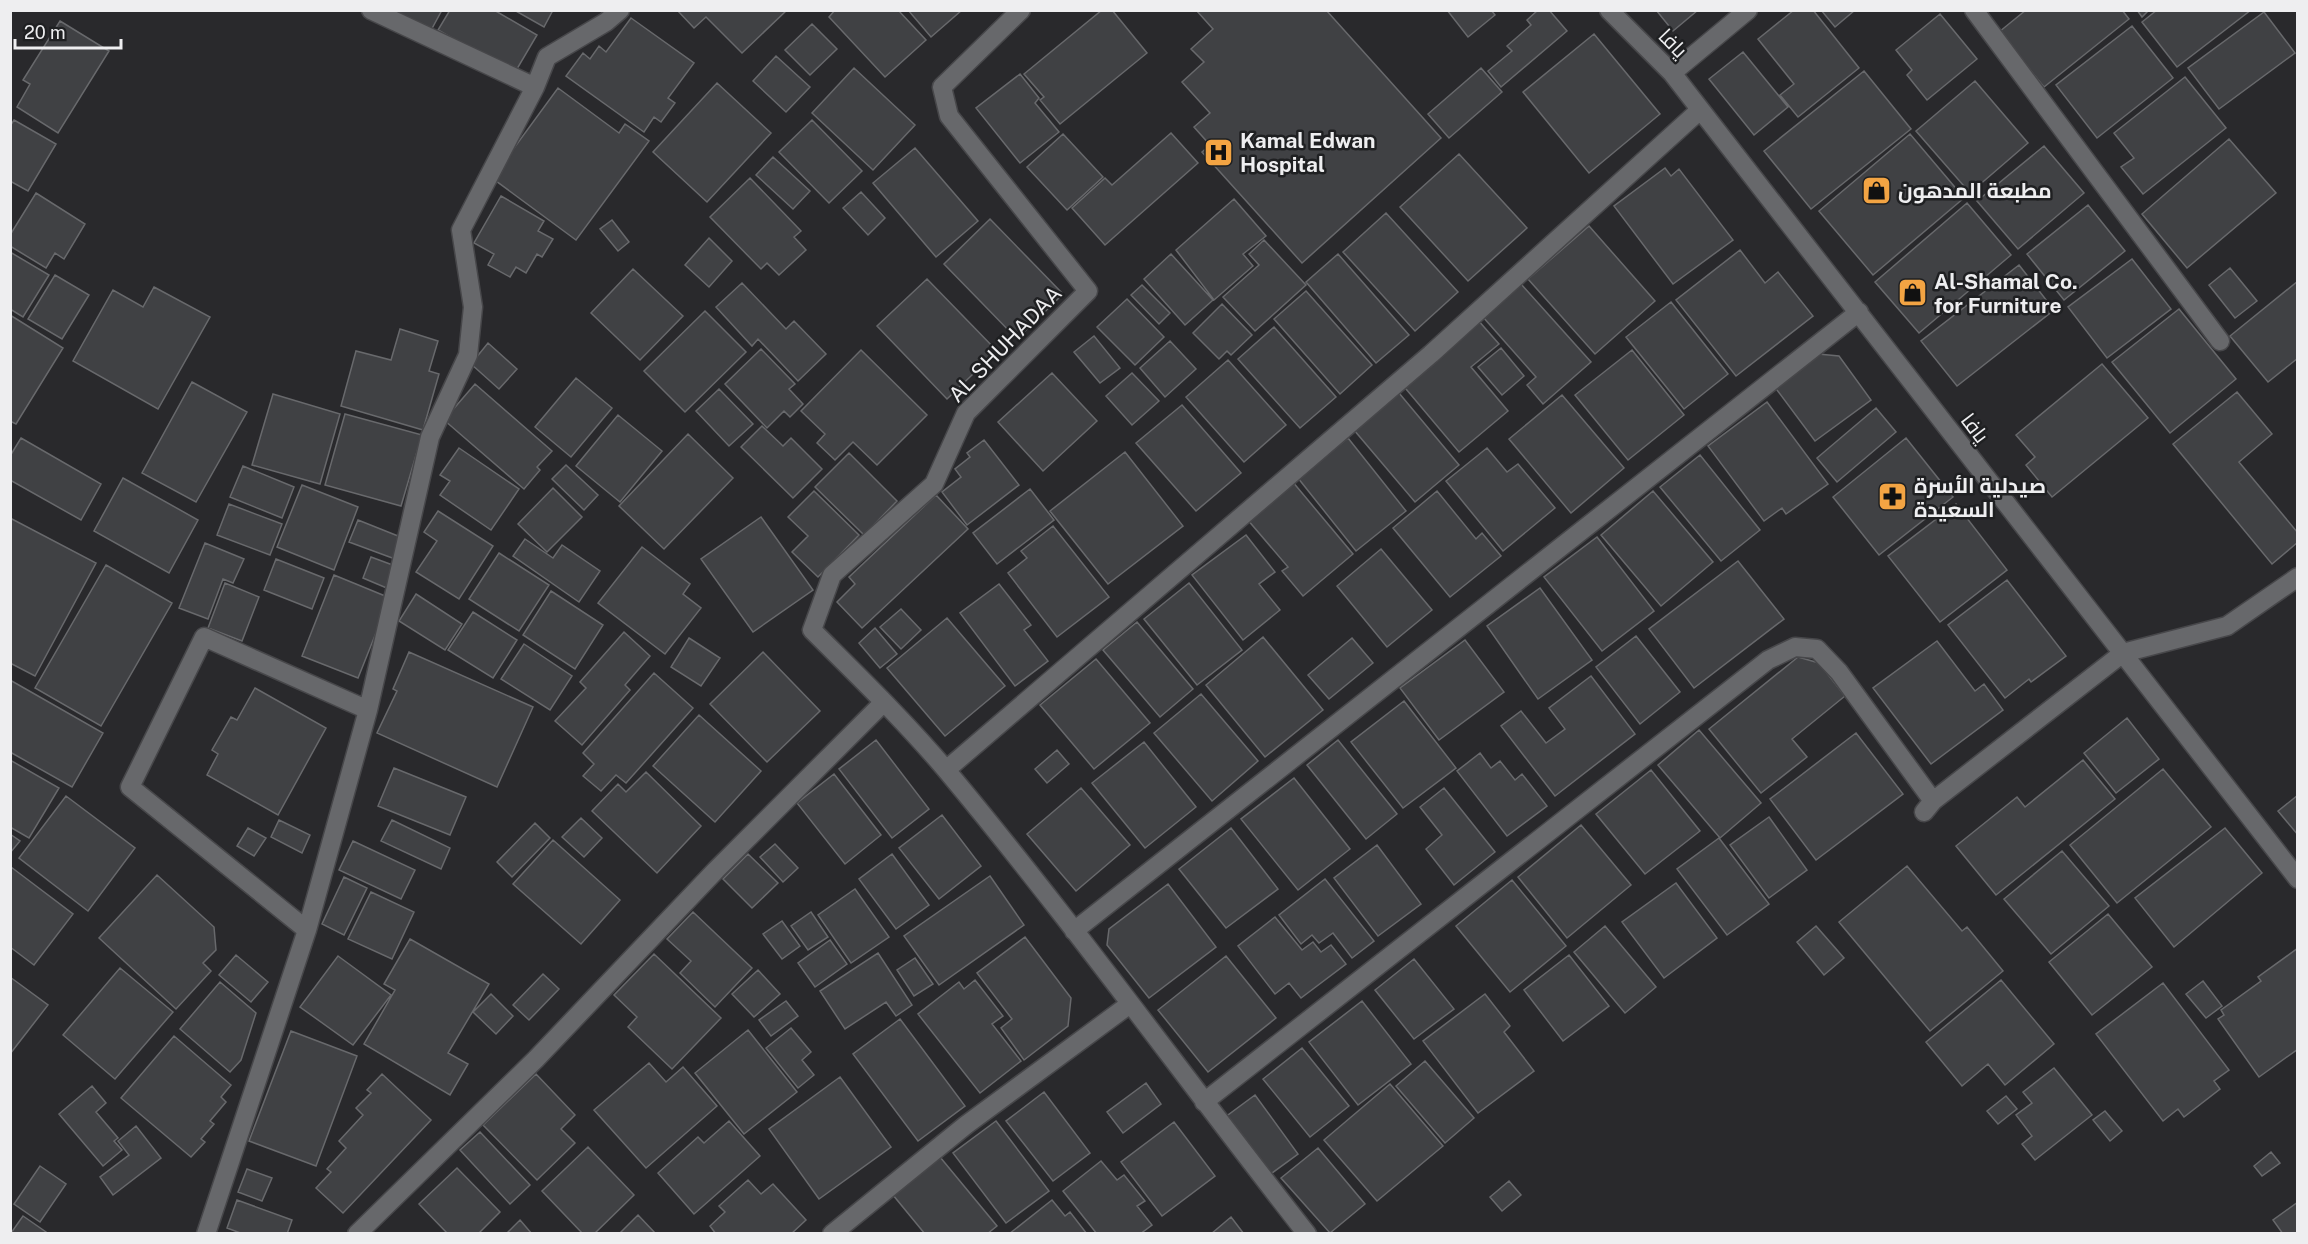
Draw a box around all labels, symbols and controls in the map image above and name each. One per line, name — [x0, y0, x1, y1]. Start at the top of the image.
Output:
scale bar — [15, 12, 122, 50]
text: 20 m — [24, 22, 66, 43]
street label: يافا — [1653, 23, 1693, 63]
place label: Kamal Edwan Hospital — [1240, 128, 1376, 177]
hospital icon: Kamal Edwan Hospital — [1203, 136, 1235, 168]
shop icon: مطبعة المدهون — [1861, 174, 1893, 206]
place label: مطبعة المدهون — [1898, 178, 2052, 204]
place label: Al-Shamal Co. for Furniture — [1934, 269, 2078, 318]
shop icon: Al-Shamal Co. for Furniture — [1897, 277, 1929, 309]
street label: AL SHUHADAA — [943, 281, 1067, 407]
street label: يافا — [1956, 408, 1994, 448]
place label: صيدلية الأسرة السعيدة — [1914, 473, 2046, 522]
pharmacy icon: صيدلية الأسرة السعيدة — [1877, 481, 1909, 513]

